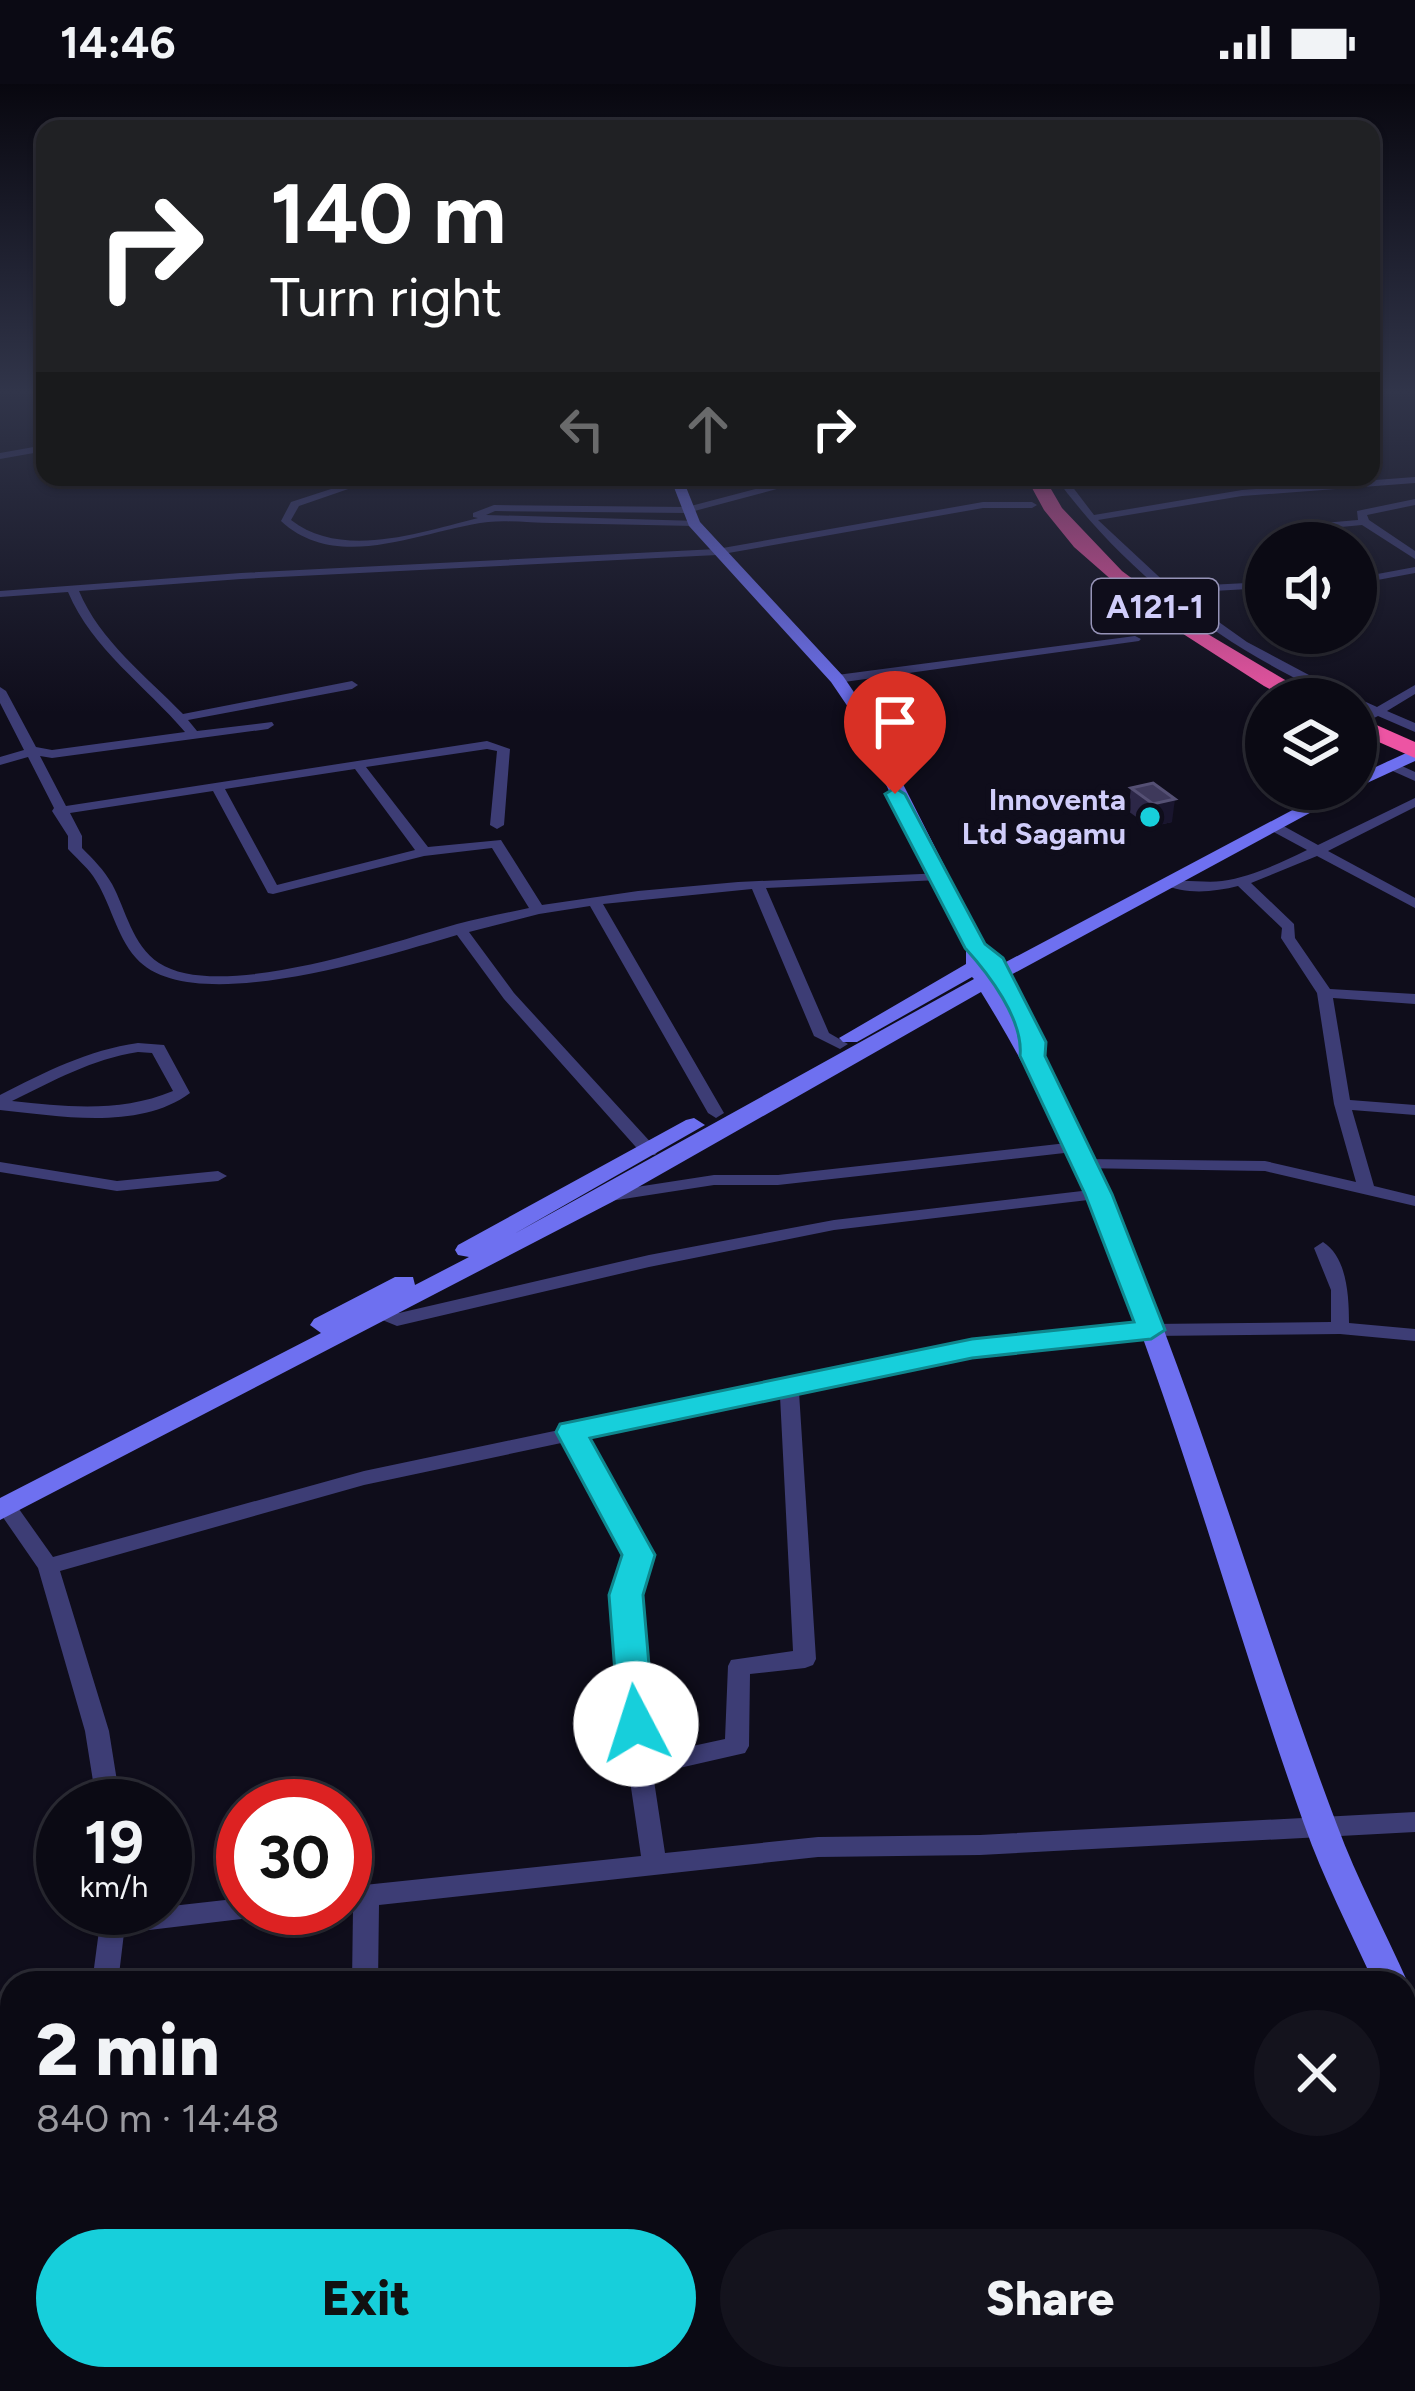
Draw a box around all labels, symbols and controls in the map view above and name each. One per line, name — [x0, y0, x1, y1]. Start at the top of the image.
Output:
text: 14:46 — [60, 15, 176, 69]
text: 140 m — [270, 163, 506, 264]
icon: right — [72, 168, 228, 324]
text: Turn right — [270, 265, 502, 330]
icon: left — [549, 396, 615, 462]
icon: ahead — [675, 396, 741, 462]
icon: right — [801, 396, 867, 462]
map controls — [1245, 522, 1377, 810]
button: sound — [1245, 522, 1377, 654]
road number: A121-1 — [1092, 579, 1218, 633]
pin — [844, 671, 946, 794]
button: layers — [1245, 678, 1377, 810]
icon: arrive — [862, 689, 928, 755]
place label: Innoventa Ltd Sagamu — [962, 781, 1126, 852]
marker: Innoventa Ltd Sagamu — [1137, 804, 1163, 830]
position arrow — [573, 1661, 699, 1787]
speed limit sign: 30 — [216, 1779, 372, 1935]
text: 19 — [84, 1806, 144, 1878]
text: km/h — [80, 1868, 148, 1905]
text: 2 min — [36, 2007, 220, 2093]
button: close — [1254, 2010, 1380, 2136]
text: 840 m · 14:48 — [36, 2095, 280, 2142]
button: Exit — [36, 2229, 696, 2367]
button: Share — [720, 2229, 1380, 2367]

